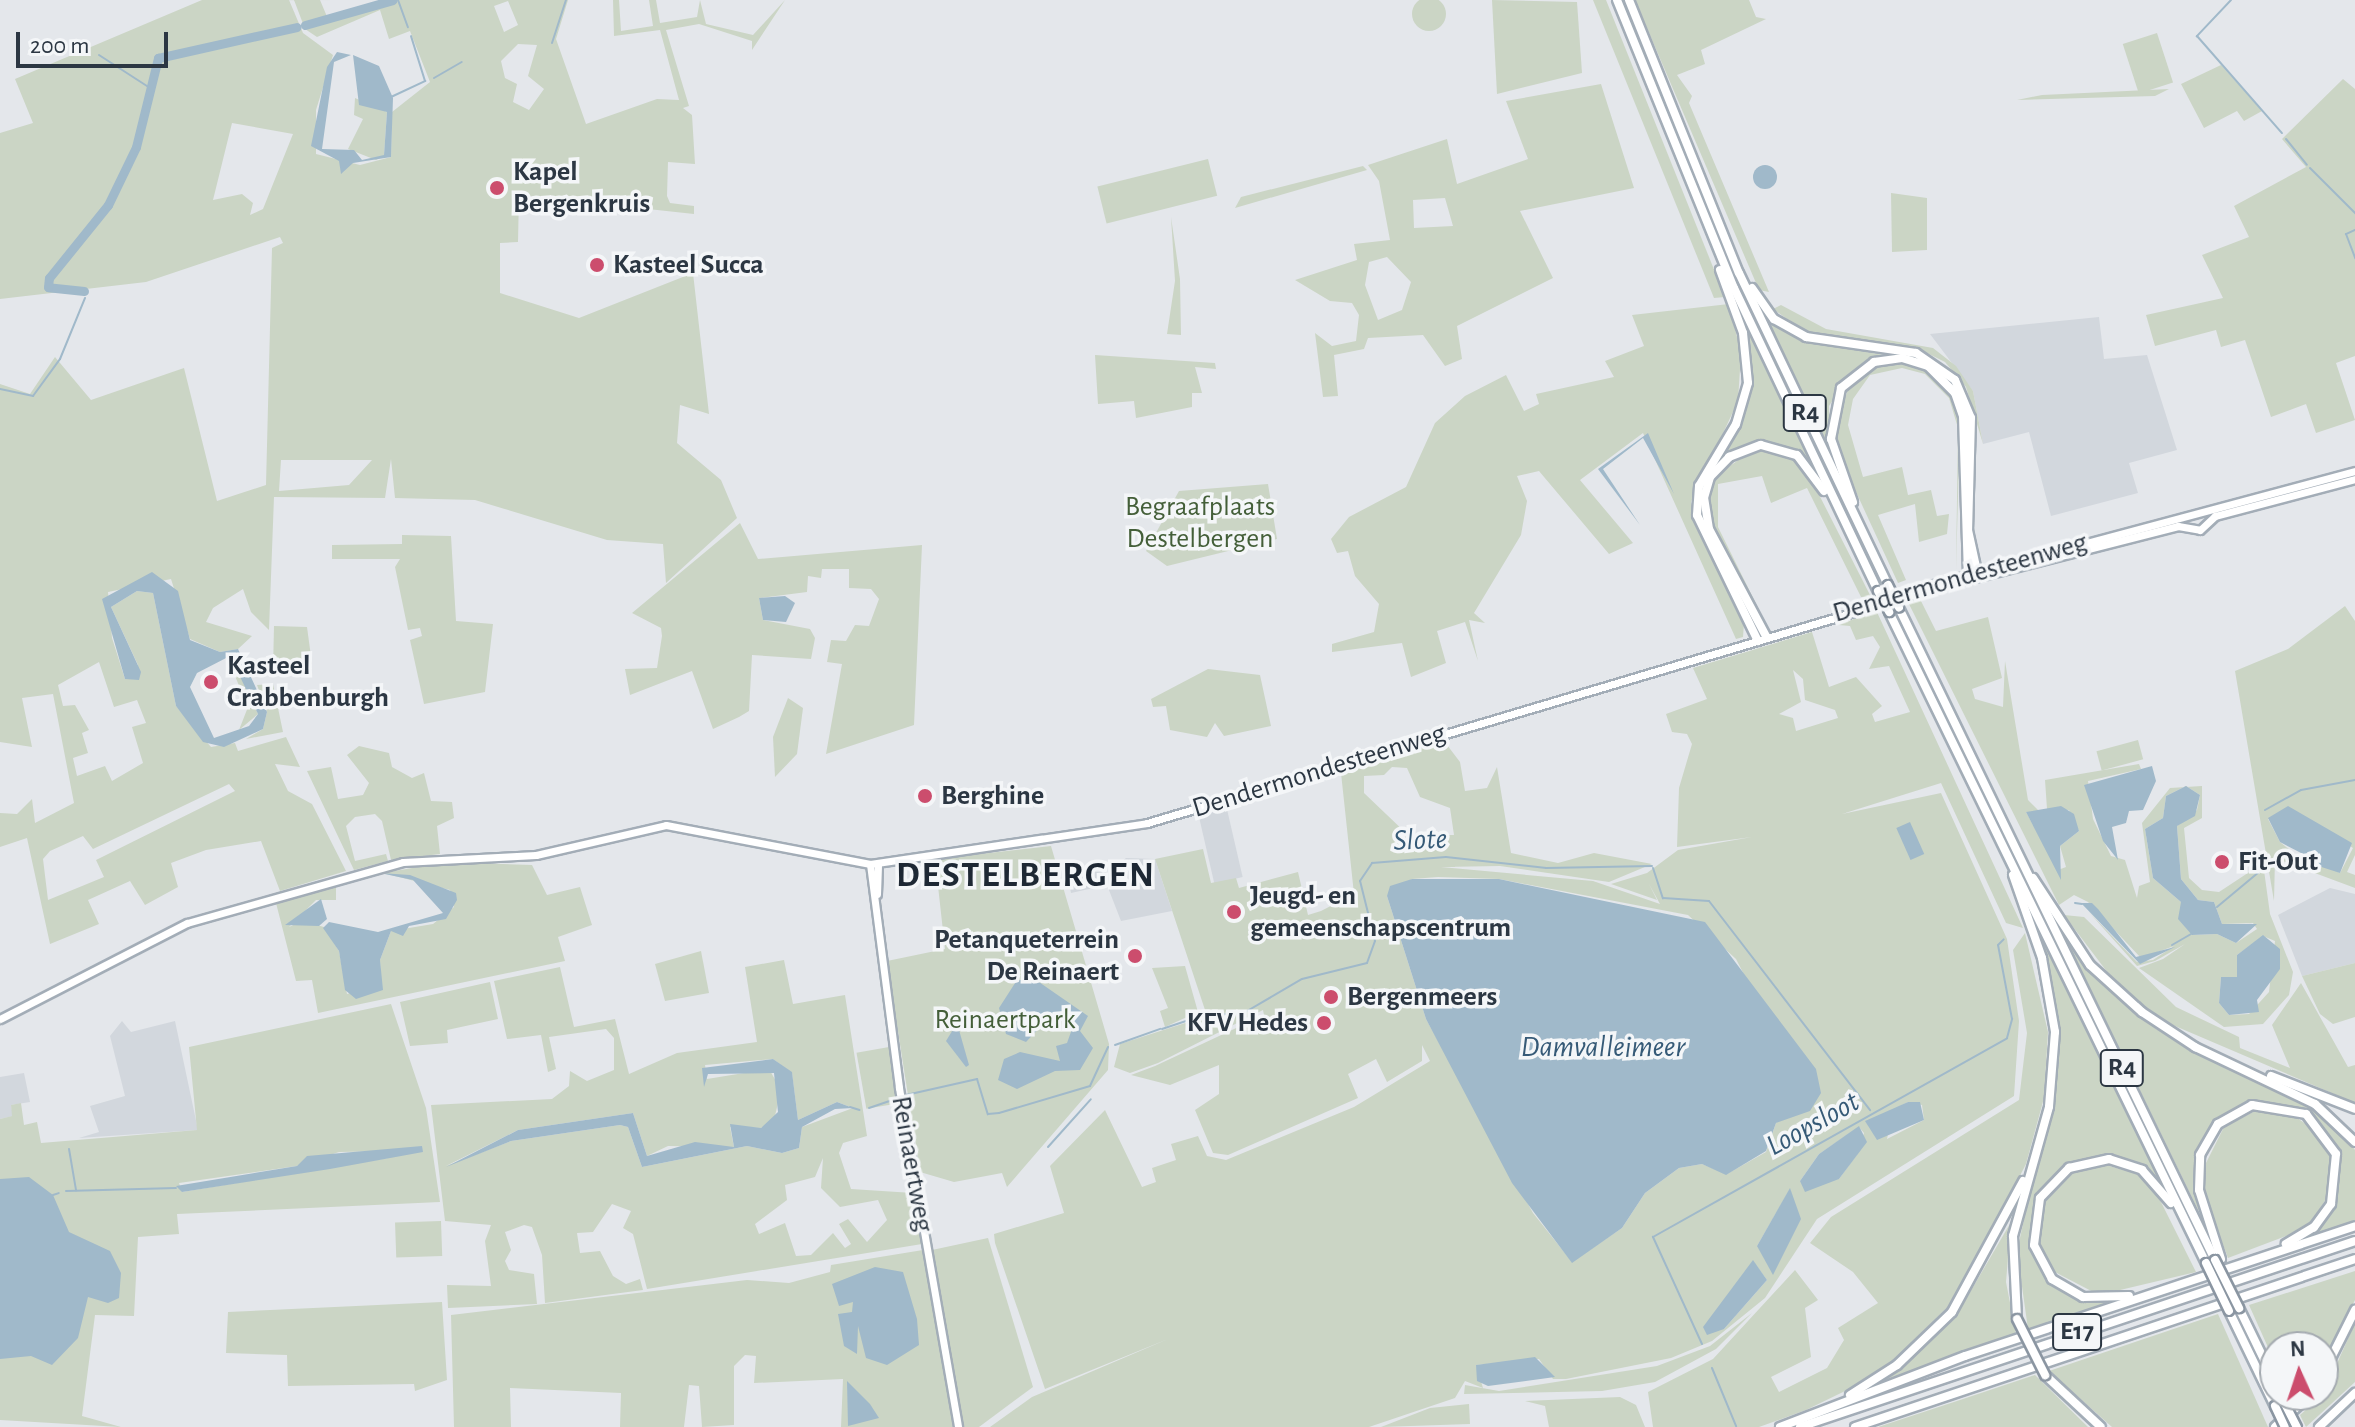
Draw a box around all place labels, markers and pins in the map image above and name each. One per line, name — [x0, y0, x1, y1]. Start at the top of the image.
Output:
place label: Kapel Bergenkruis — [513, 155, 650, 221]
marker: Kapel Bergenkruis — [488, 179, 506, 197]
place label: Kasteel Succa — [613, 248, 764, 282]
marker: Kasteel Succa — [588, 256, 606, 274]
place label: Kasteel Crabbenburgh — [227, 649, 389, 715]
marker: Kasteel Crabbenburgh — [202, 673, 220, 691]
place label: Berghine — [941, 779, 1044, 813]
marker: Berghine — [916, 787, 934, 805]
place label: Fit-Out — [2238, 845, 2318, 879]
marker: Fit-Out — [2213, 853, 2231, 871]
place label: Jeugd- en gemeenschapscentrum — [1250, 879, 1511, 945]
marker: Jeugd- en gemeenschapscentrum — [1225, 903, 1243, 921]
place label: Petanqueterrein De Reinaert — [934, 923, 1119, 989]
marker: Petanqueterrein De Reinaert — [1126, 947, 1144, 965]
place label: Bergenmeers — [1347, 980, 1497, 1014]
marker: Bergenmeers — [1322, 988, 1340, 1006]
place label: KFV Hedes — [1187, 1006, 1308, 1040]
marker: KFV Hedes — [1315, 1014, 1333, 1032]

